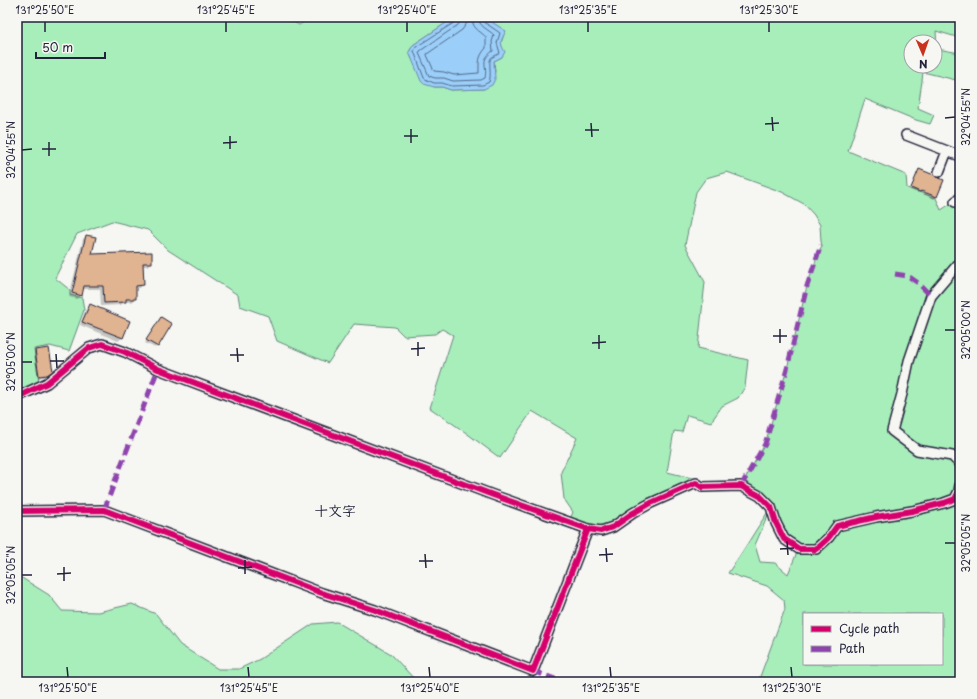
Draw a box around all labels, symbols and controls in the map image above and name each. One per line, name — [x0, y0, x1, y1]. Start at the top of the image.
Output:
text: 131°25'50"E — [16, 2, 74, 17]
text: 131°25'45"E — [197, 2, 255, 17]
text: 131°25'40"E — [377, 2, 437, 17]
text: 131°25'35"E — [559, 2, 617, 17]
text: 131°25'30"E — [739, 2, 799, 17]
scale bar — [36, 34, 105, 60]
north arrow — [903, 34, 943, 74]
text: 50 m — [42, 38, 73, 56]
text: N — [918, 56, 928, 73]
text: 32°04'55"N — [958, 88, 973, 146]
text: 32°04'55"N — [3, 121, 18, 179]
text: 32°05'00"N — [958, 300, 973, 360]
text: 32°05'00"N — [3, 332, 18, 392]
district label: 十文字 — [314, 500, 356, 521]
text: 32°05'05"N — [958, 513, 973, 572]
text: 32°05'05"N — [3, 545, 18, 604]
legend — [803, 613, 943, 665]
text: Cycle path — [839, 619, 900, 637]
text: Path — [839, 639, 865, 657]
text: 131°25'50"E — [39, 680, 97, 695]
text: 131°25'45"E — [220, 680, 278, 695]
text: 131°25'40"E — [400, 680, 460, 695]
text: 131°25'35"E — [582, 680, 640, 695]
text: 131°25'30"E — [762, 680, 822, 695]

